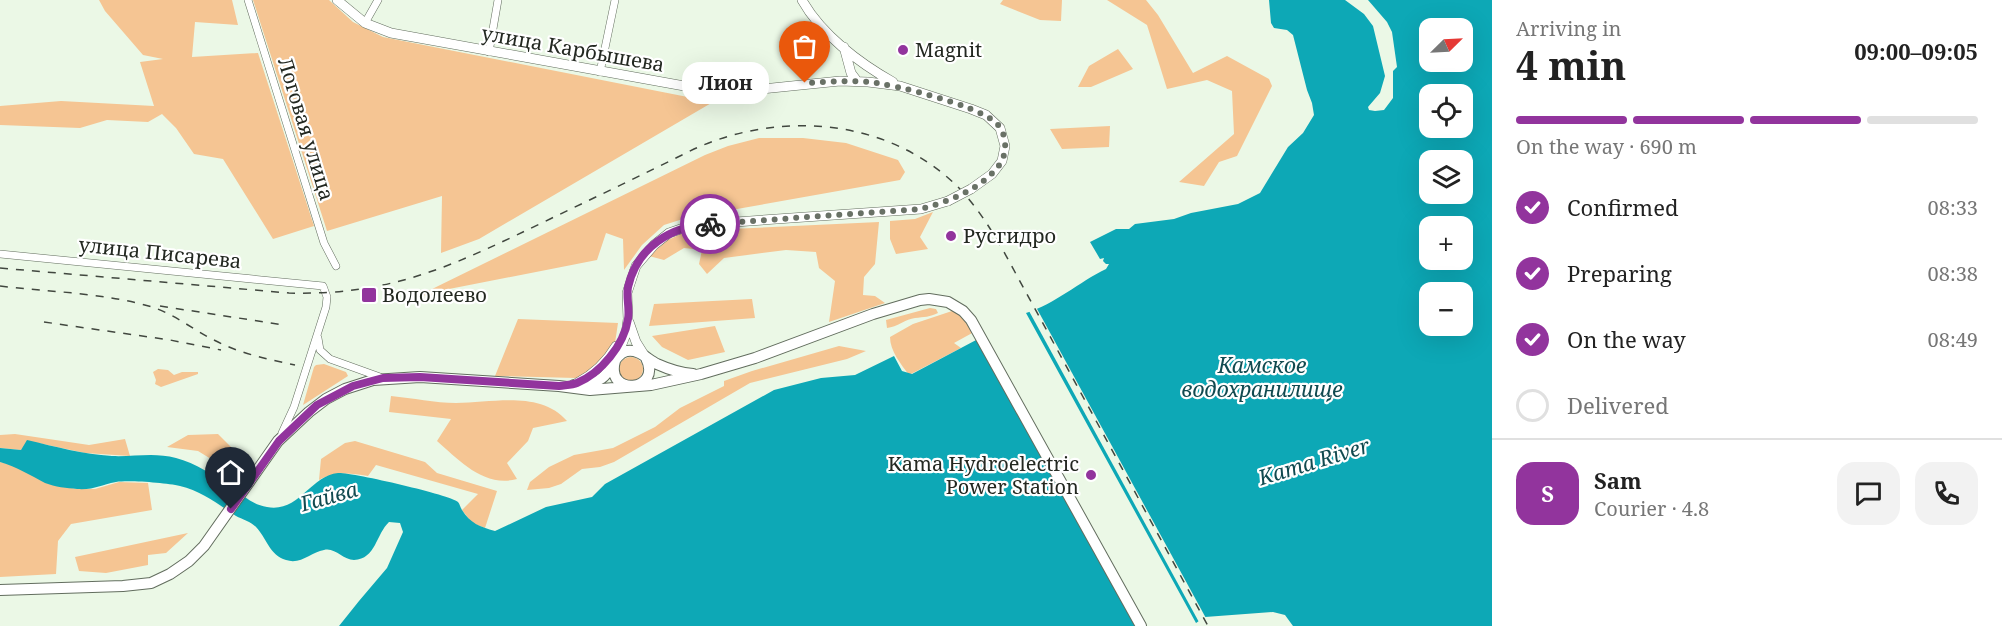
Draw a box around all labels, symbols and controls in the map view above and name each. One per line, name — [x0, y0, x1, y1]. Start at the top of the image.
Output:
text: Arriving in — [1516, 15, 1621, 42]
north arrow — [1419, 18, 1473, 72]
map controls — [1419, 18, 1473, 336]
street label: улица Карбышева — [480, 19, 667, 78]
pin — [779, 21, 830, 83]
icon: bag — [788, 30, 821, 63]
place label: Magnit — [915, 36, 982, 63]
text: 09:00–09:05 — [1854, 36, 1978, 66]
text: 4 min — [1516, 38, 1626, 91]
marker: Magnit — [896, 43, 910, 57]
street label: Логовая улица — [272, 54, 341, 204]
callout: Лион — [682, 62, 769, 104]
text: Лион — [698, 69, 753, 96]
button: locate — [1419, 84, 1473, 138]
text: On the way · 690 m — [1516, 133, 1697, 160]
button: layers — [1419, 150, 1473, 204]
icon: check — [1516, 191, 1549, 224]
text: Confirmed — [1567, 192, 1678, 222]
courier — [680, 194, 740, 254]
text: 08:33 — [1928, 194, 1978, 221]
icon: bike — [694, 208, 727, 241]
button: + — [1419, 216, 1473, 270]
place label: Русгидро — [963, 222, 1056, 249]
marker: Русгидро — [944, 229, 958, 243]
street label: улица Писарева — [77, 231, 243, 274]
icon: check — [1516, 257, 1549, 290]
text: Preparing — [1567, 258, 1672, 288]
text: 08:38 — [1928, 260, 1978, 287]
place label: Водолеево — [382, 281, 487, 308]
button: − — [1419, 282, 1473, 336]
marker: Водолеево — [360, 286, 378, 304]
icon: check — [1516, 323, 1549, 356]
text: On the way — [1567, 324, 1686, 354]
text: 08:49 — [1928, 326, 1978, 353]
water label: Камское водохранилище — [1181, 351, 1343, 403]
text: Delivered — [1567, 390, 1669, 420]
water label: Kama River — [1254, 431, 1373, 492]
pin — [205, 447, 256, 509]
place label: Kama Hydroelectric Power Station — [888, 450, 1079, 500]
icon: home — [214, 456, 247, 489]
button: chat — [1837, 462, 1900, 525]
button: phone — [1915, 462, 1978, 525]
text: Sam — [1594, 465, 1642, 495]
marker: Kama Hydroelectric Power Station — [1084, 468, 1098, 482]
water label: Гайва — [296, 474, 361, 518]
text: S — [1541, 478, 1554, 508]
text: Courier · 4.8 — [1594, 495, 1709, 522]

